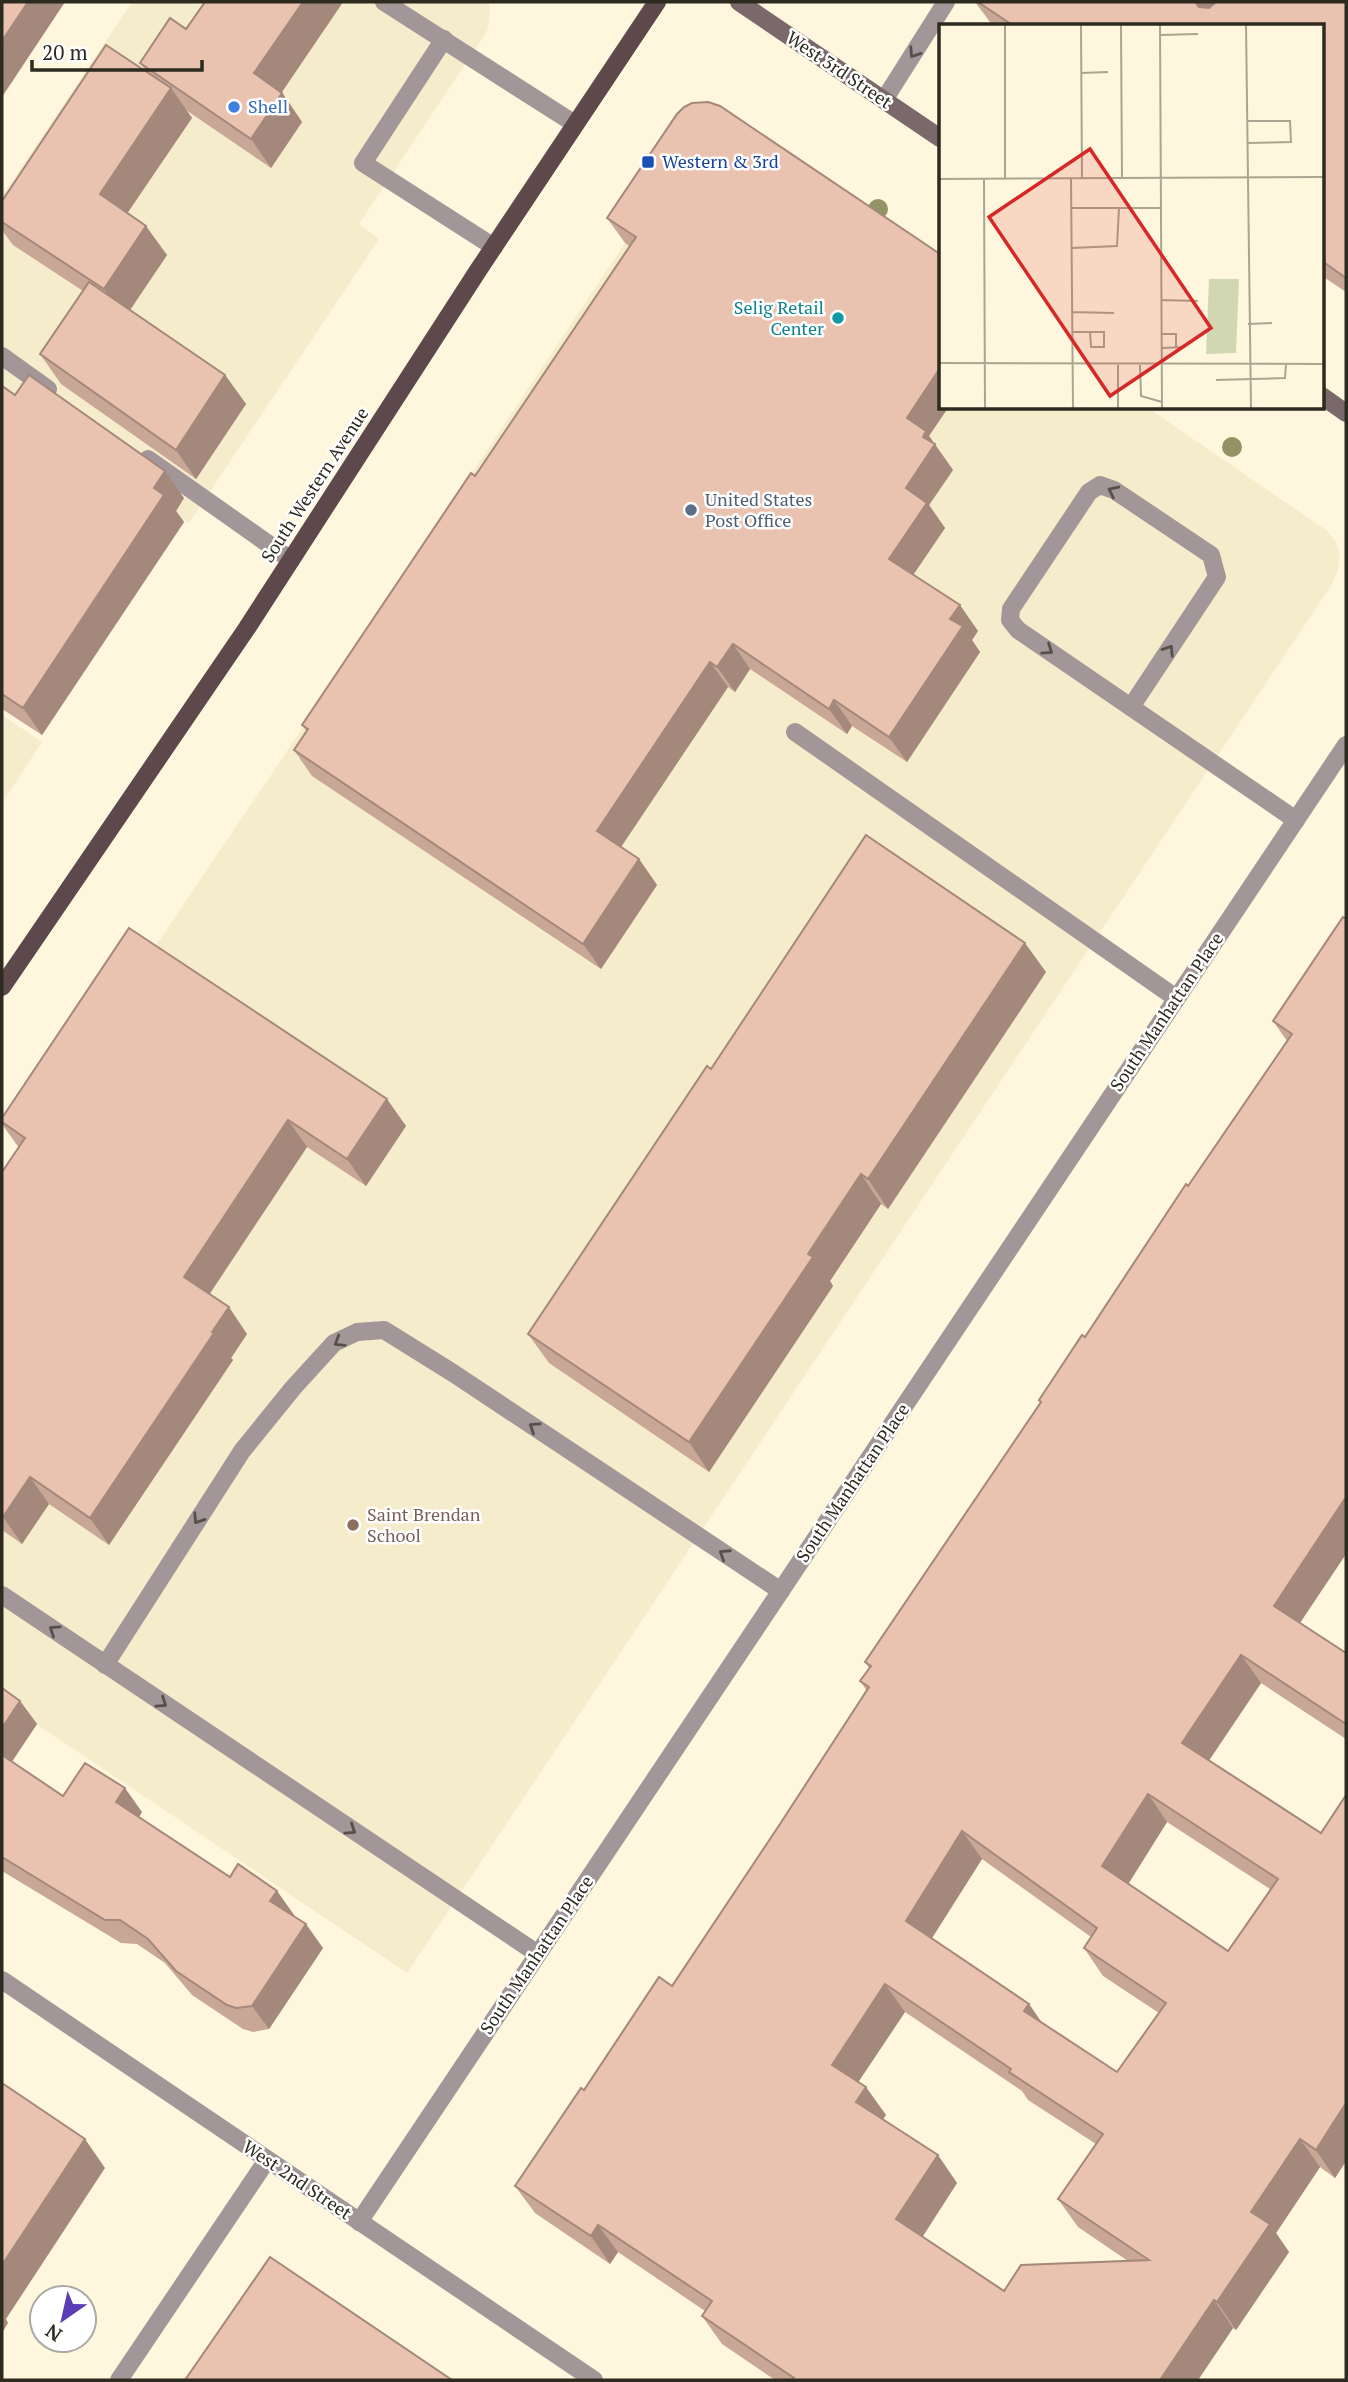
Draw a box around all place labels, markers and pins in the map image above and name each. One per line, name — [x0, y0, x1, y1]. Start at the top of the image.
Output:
place label: Shell — [248, 94, 288, 118]
marker: Shell — [226, 99, 242, 115]
place label: Western & 3rd — [662, 149, 779, 173]
marker: Western & 3rd — [640, 154, 656, 170]
place label: Selig Retail Center — [734, 295, 824, 340]
marker: Selig Retail Center — [830, 310, 846, 326]
place label: United States Post Office — [705, 487, 812, 532]
marker: United States Post Office — [683, 502, 699, 518]
place label: Saint Brendan School — [367, 1502, 481, 1547]
marker: Saint Brendan School — [345, 1517, 361, 1533]

